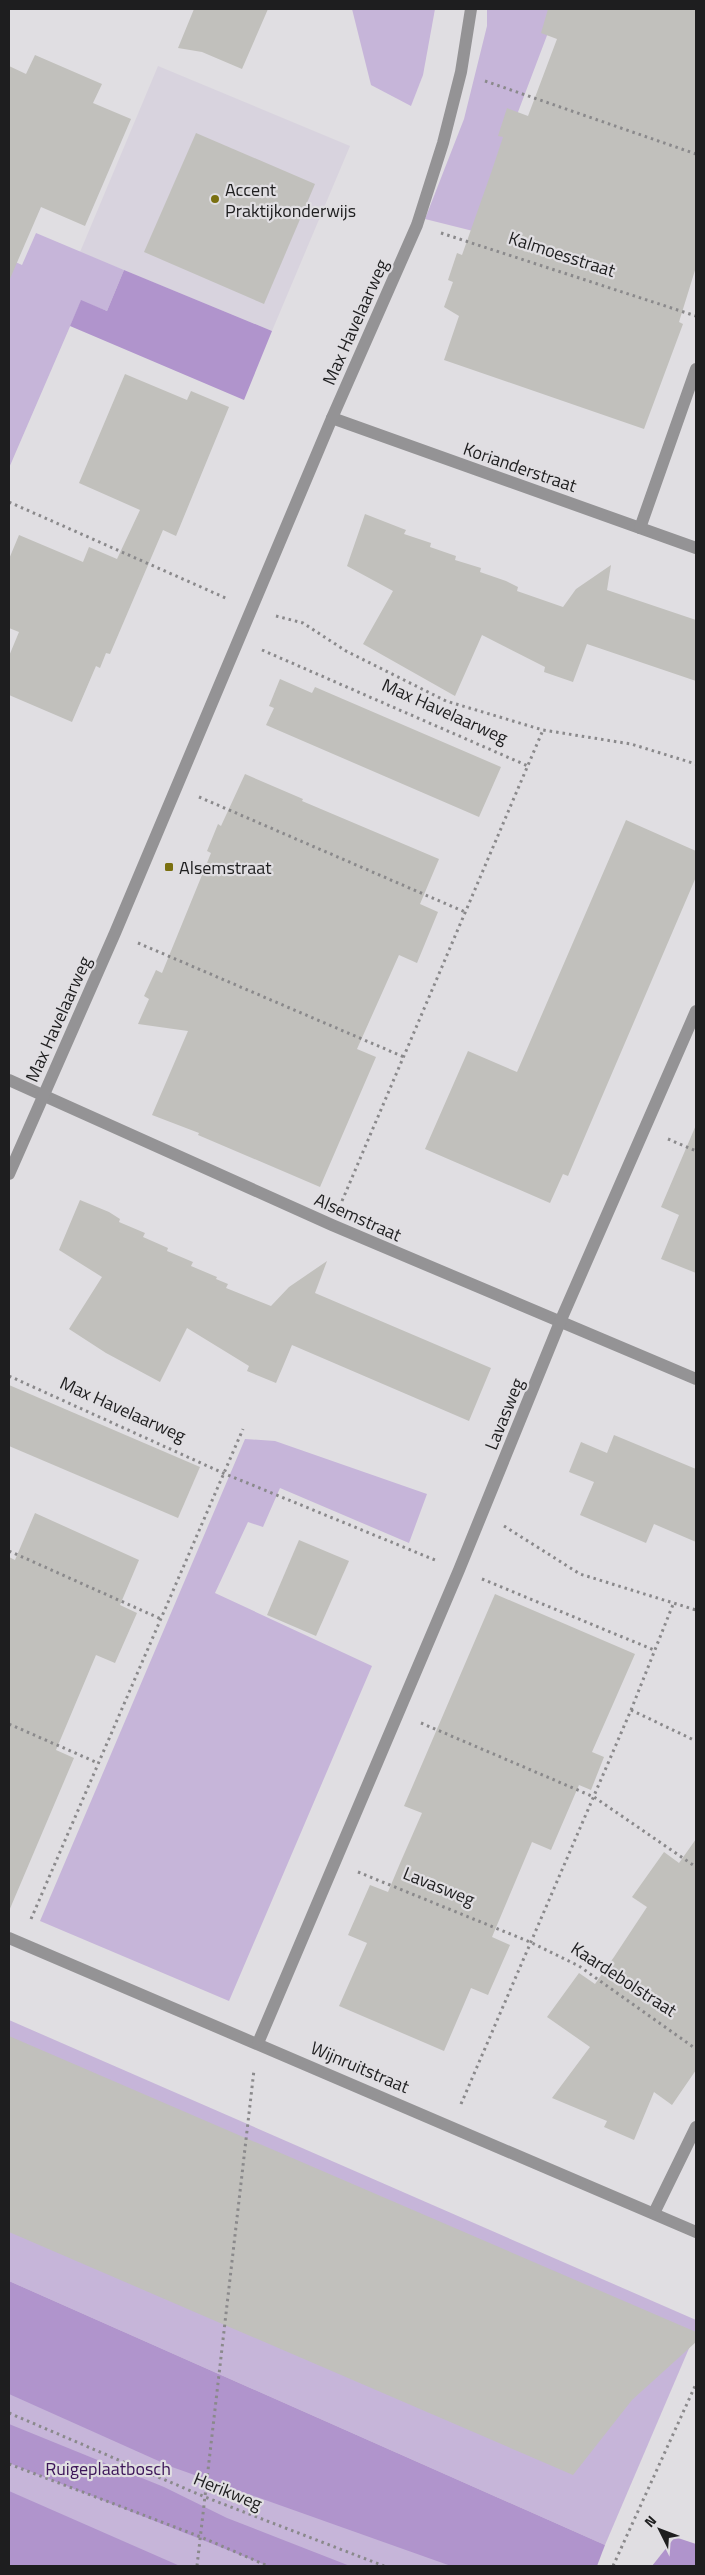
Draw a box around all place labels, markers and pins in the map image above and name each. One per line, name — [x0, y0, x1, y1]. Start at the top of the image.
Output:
place label: Accent Praktijkonderwijs — [225, 176, 356, 224]
marker: Accent Praktijkonderwijs — [209, 193, 221, 205]
place label: Alsemstraat — [179, 854, 272, 881]
marker: Alsemstraat — [163, 861, 175, 873]

